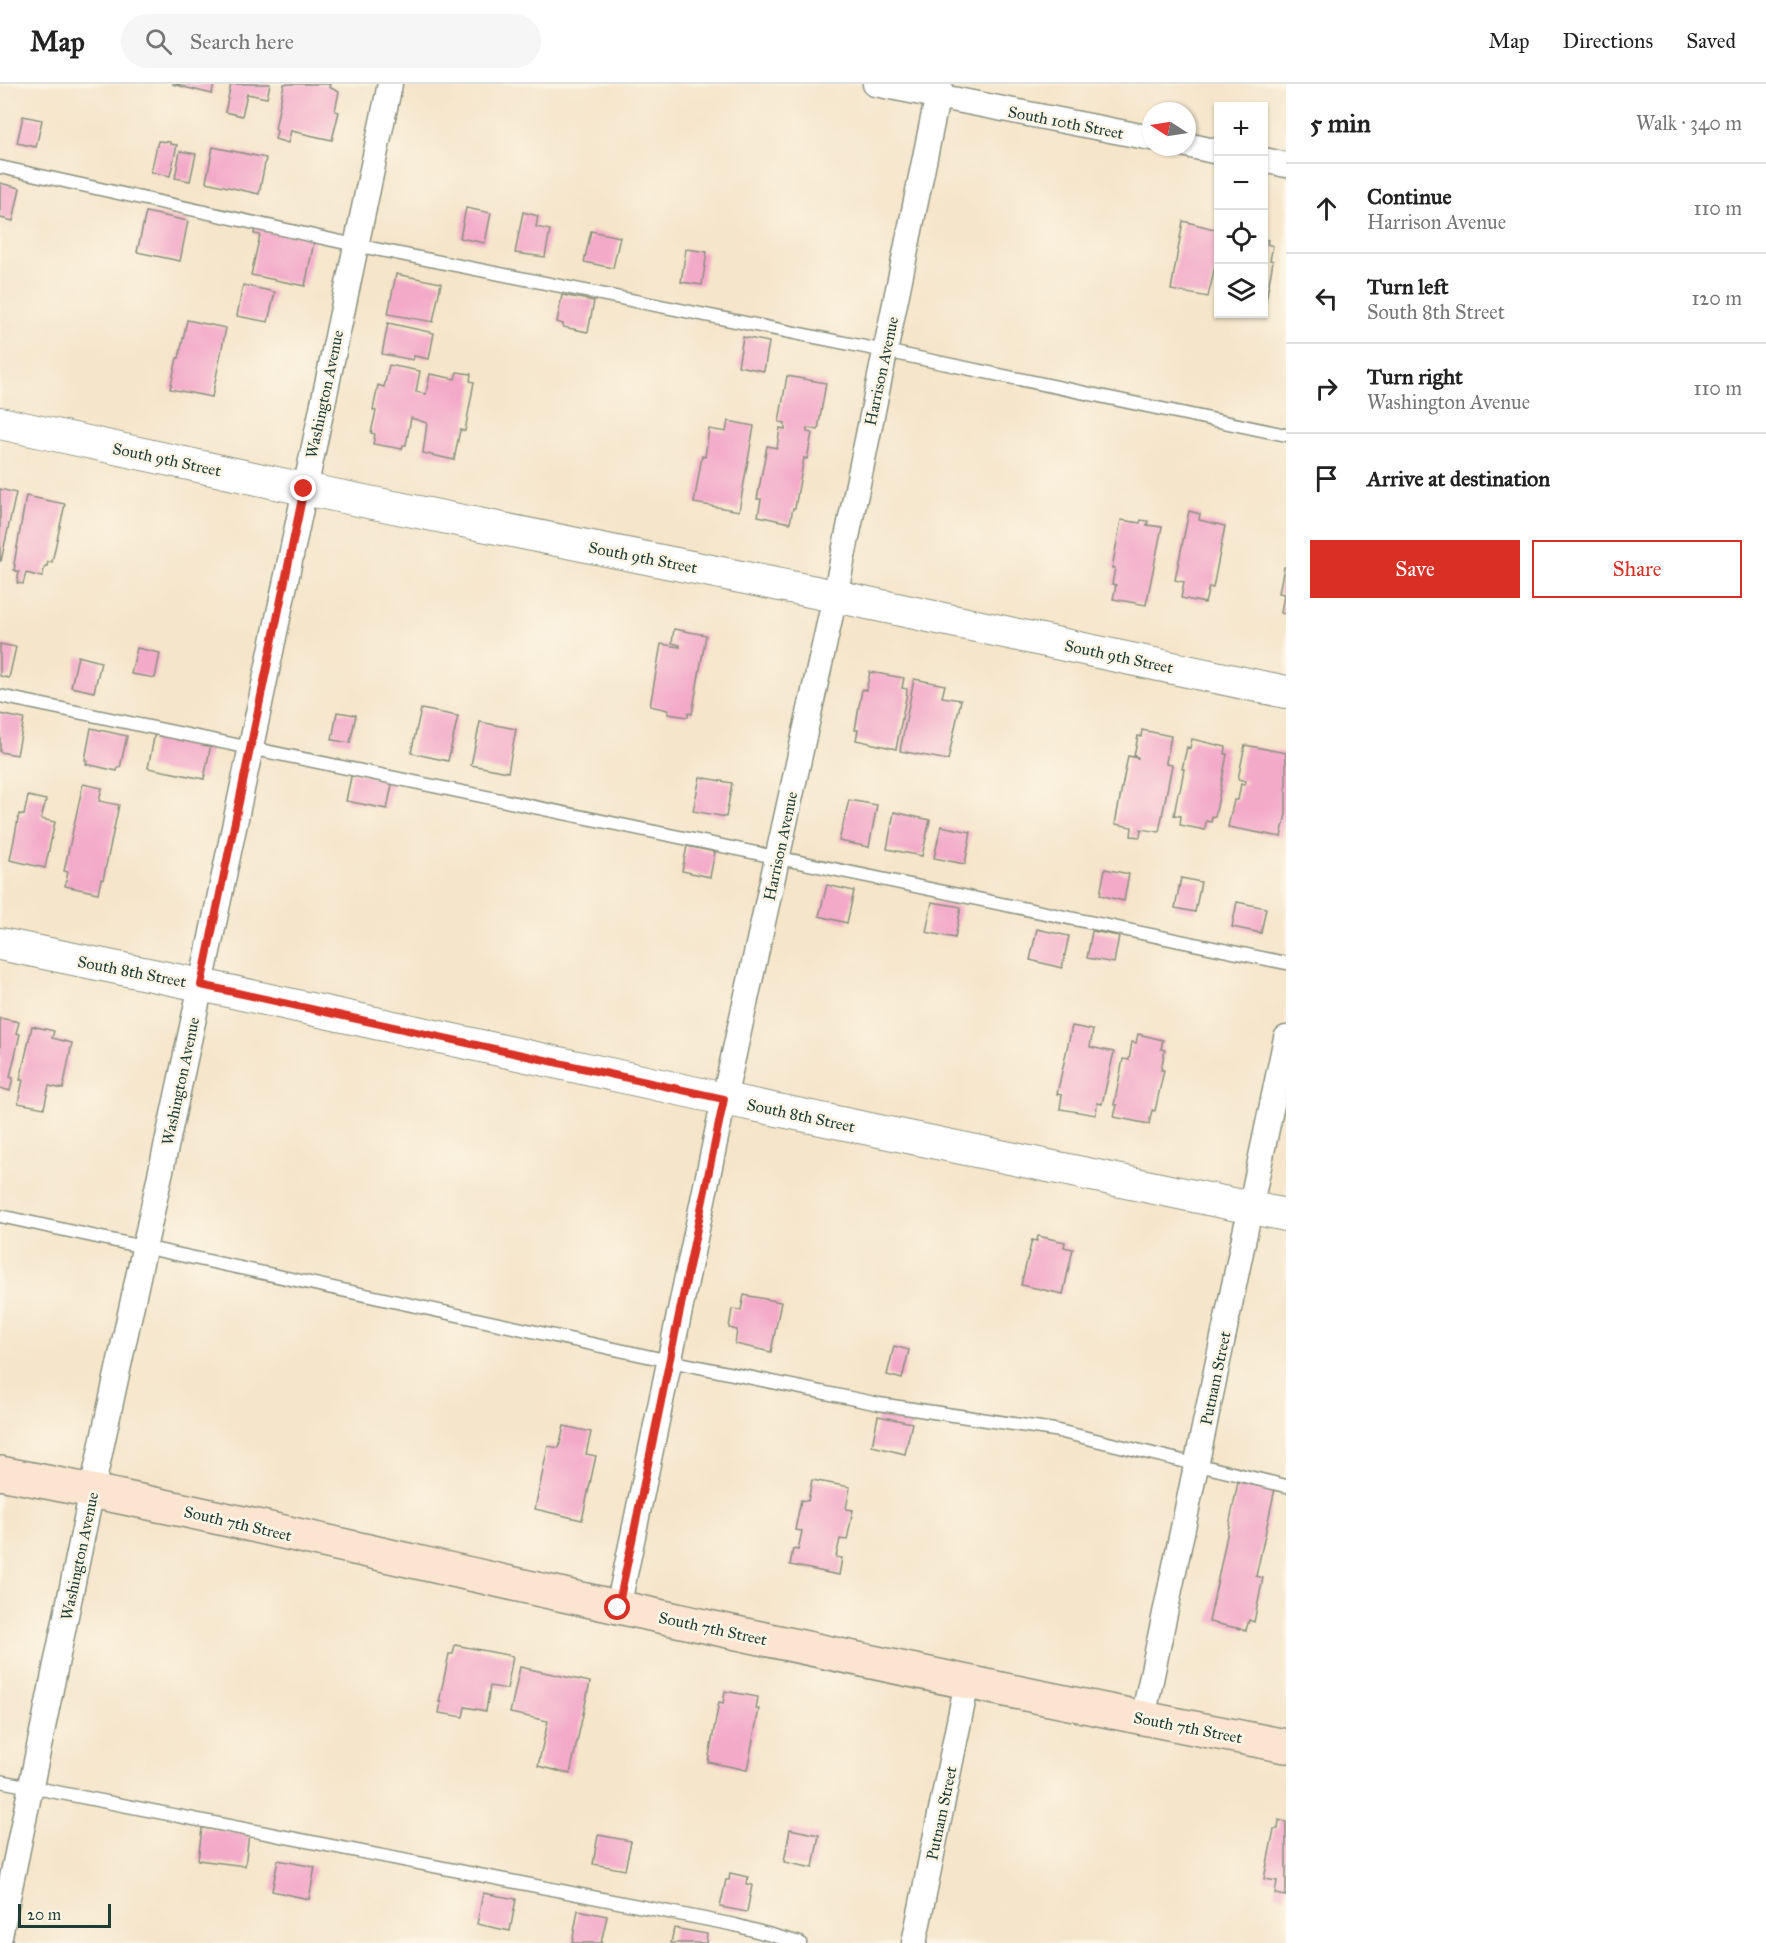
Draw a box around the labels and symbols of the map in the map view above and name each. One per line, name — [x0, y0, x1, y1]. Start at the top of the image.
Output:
street label: South 10th Street — [1007, 102, 1126, 143]
north arrow — [1142, 102, 1196, 156]
street label: Harrison Avenue — [861, 314, 902, 427]
street label: Washington Avenue — [302, 328, 348, 460]
street label: South 9th Street — [111, 439, 223, 480]
route end — [290, 475, 316, 501]
street label: South 9th Street — [587, 538, 699, 577]
street label: South 9th Street — [1063, 636, 1175, 677]
street label: Harrison Avenue — [760, 789, 801, 902]
street label: South 8th Street — [76, 952, 188, 991]
street label: Washington Avenue — [158, 1015, 204, 1147]
street label: South 8th Street — [745, 1095, 857, 1136]
street label: Putnam Street — [1196, 1329, 1235, 1427]
street label: Washington Avenue — [57, 1490, 103, 1622]
street label: South 7th Street — [182, 1502, 294, 1545]
route start — [604, 1594, 630, 1620]
street label: South 7th Street — [657, 1608, 769, 1649]
street label: South 7th Street — [1132, 1708, 1244, 1747]
street label: Putnam Street — [922, 1764, 961, 1862]
scale bar — [18, 1901, 111, 1928]

